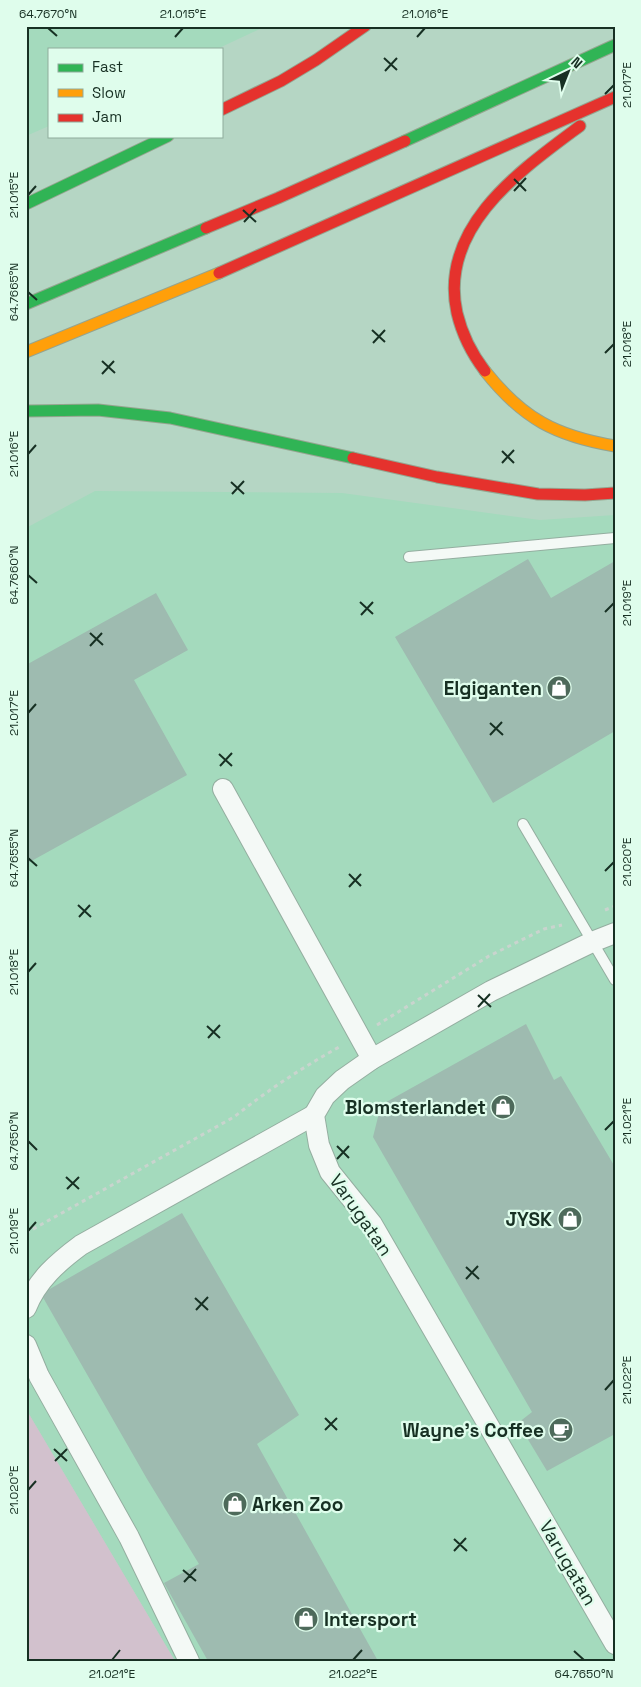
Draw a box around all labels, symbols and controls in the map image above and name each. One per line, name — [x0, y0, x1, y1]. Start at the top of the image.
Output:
text: 64.7670°N — [19, 6, 77, 22]
text: 21.015°E — [160, 6, 206, 22]
text: 21.016°E — [402, 6, 448, 22]
legend — [48, 48, 222, 138]
north arrow — [544, 48, 594, 98]
text: N — [567, 53, 586, 72]
text: Fast — [92, 57, 123, 76]
text: 21.017°E — [619, 62, 635, 108]
text: Slow — [92, 83, 126, 102]
text: Jam — [92, 107, 122, 126]
text: 21.015°E — [6, 172, 22, 218]
text: 64.7665°N — [6, 263, 22, 321]
text: 21.018°E — [619, 320, 635, 367]
text: 21.016°E — [6, 431, 22, 477]
text: 64.7660°N — [6, 545, 22, 605]
text: 21.019°E — [619, 580, 635, 626]
shop icon: Elgiganten — [546, 675, 572, 701]
place label: Elgiganten — [444, 676, 542, 701]
text: 21.017°E — [6, 690, 22, 736]
text: 64.7655°N — [6, 829, 22, 887]
text: 21.020°E — [619, 837, 635, 887]
text: 21.018°E — [6, 948, 22, 995]
shop icon: Blomsterlandet — [490, 1094, 516, 1120]
place label: Blomsterlandet — [345, 1095, 486, 1120]
text: 21.021°E — [619, 1098, 635, 1144]
text: 64.7650°N — [6, 1112, 22, 1170]
street label: Varugatan — [324, 1169, 398, 1261]
shop icon: JYSK — [557, 1206, 583, 1232]
place label: JYSK — [506, 1207, 552, 1232]
text: 21.019°E — [6, 1208, 22, 1254]
text: 21.022°E — [619, 1355, 635, 1404]
cafe icon: Wayne's Coffee — [548, 1417, 574, 1443]
place label: Wayne's Coffee — [403, 1418, 544, 1443]
text: 21.020°E — [6, 1465, 22, 1515]
shop icon: Arken Zoo — [222, 1491, 248, 1517]
place label: Arken Zoo — [252, 1492, 343, 1517]
street label: Varugatan — [534, 1516, 602, 1610]
shop icon: Intersport — [293, 1606, 319, 1632]
place label: Intersport — [324, 1607, 417, 1632]
text: 21.021°E — [89, 1666, 135, 1682]
text: 21.022°E — [329, 1666, 378, 1682]
text: 64.7650°N — [555, 1666, 613, 1682]

